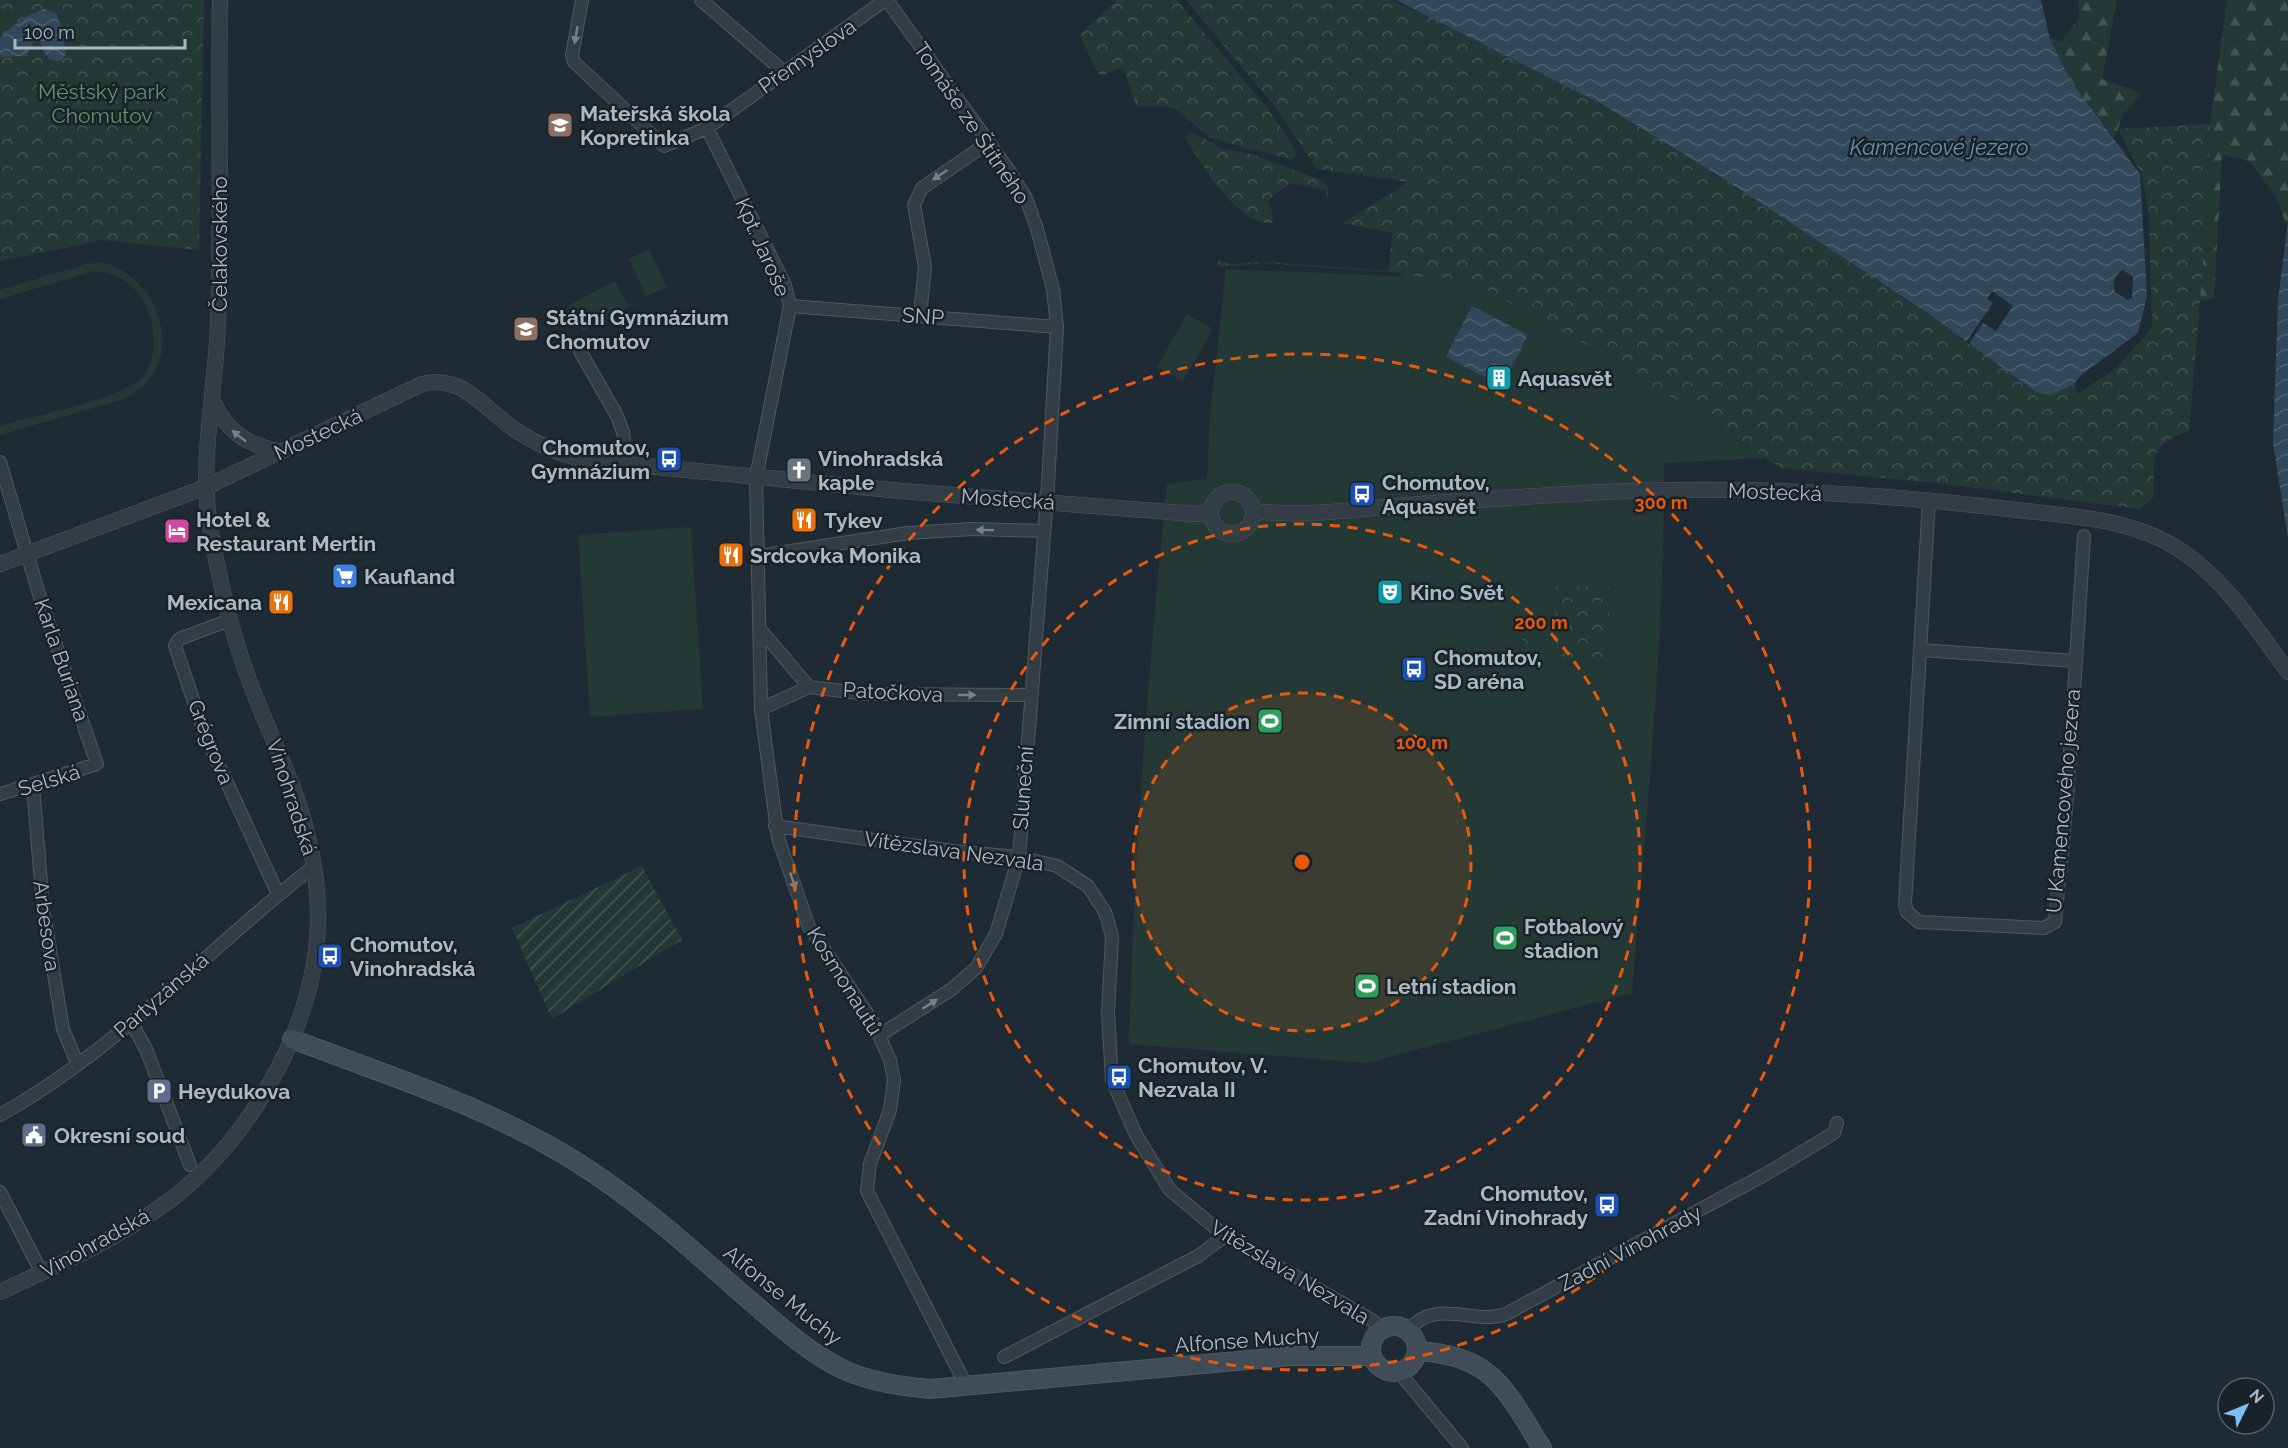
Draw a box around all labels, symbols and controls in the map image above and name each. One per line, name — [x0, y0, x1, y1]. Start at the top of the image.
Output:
scale bar — [15, 12, 184, 50]
street label: Přemyslova — [754, 13, 860, 99]
text: 100 m — [24, 22, 75, 43]
one-way arrow — [571, 26, 580, 45]
street label: Tomáše ze Štítného — [909, 37, 1035, 209]
park label: Městský park Chomutov — [38, 79, 166, 128]
place label: Mateřská škola Kopretinka — [580, 101, 731, 150]
school or university icon: Mateřská škola Kopretinka — [545, 110, 575, 140]
water label: Kamencové jezero — [1849, 134, 2029, 160]
one-way arrow — [933, 169, 949, 181]
street label: Čelakovského — [207, 176, 232, 312]
street label: Kpt. Jaroše — [730, 194, 796, 300]
street label: SNP — [901, 302, 945, 330]
place label: Státní Gymnázium Chomutov — [546, 305, 729, 354]
school or university icon: Státní Gymnázium Chomutov — [511, 314, 541, 344]
building icon: Aquasvět — [1484, 363, 1514, 393]
place label: Aquasvět — [1518, 366, 1612, 391]
street label: Mostecká — [270, 403, 366, 465]
one-way arrow — [232, 430, 248, 442]
place label: Chomutov, Gymnázium — [531, 435, 650, 484]
bus stop icon: Chomutov, Gymnázium — [654, 444, 684, 474]
place label: Vinohradská kaple — [818, 446, 943, 495]
church icon: Vinohradská kaple — [784, 455, 814, 485]
place label: Chomutov, Aquasvět — [1382, 470, 1490, 519]
street label: Mostecká — [1728, 478, 1822, 506]
bus stop icon: Chomutov, Aquasvět — [1347, 479, 1377, 509]
street label: Mostecká — [960, 483, 1056, 515]
text: 300 m — [1634, 492, 1688, 513]
restaurant icon: Tykev — [789, 505, 819, 535]
place label: Hotel & Restaurant Mertin — [196, 507, 376, 556]
place label: Tykev — [824, 508, 883, 533]
hotel icon: Hotel & Restaurant Mertin — [162, 516, 192, 546]
one-way arrow — [976, 525, 995, 535]
restaurant icon: Srdcovka Monika — [716, 540, 746, 570]
place label: Srdcovka Monika — [750, 543, 921, 568]
supermarket icon: Kaufland — [330, 561, 360, 591]
place label: Kaufland — [364, 564, 455, 589]
theatre icon: Kino Svět — [1375, 577, 1405, 607]
place label: Kino Svět — [1410, 580, 1504, 605]
restaurant icon: Mexicana — [266, 587, 296, 617]
place label: Mexicana — [167, 590, 262, 615]
street label: Karla Buriana — [29, 595, 95, 725]
text: 200 m — [1514, 612, 1568, 633]
place label: Chomutov, SD aréna — [1434, 645, 1542, 694]
bus stop icon: Chomutov, SD aréna — [1399, 654, 1429, 684]
street label: Patočkova — [842, 677, 944, 707]
street label: U Kamencového jezera — [2041, 688, 2085, 914]
one-way arrow — [958, 690, 977, 700]
street label: Grégrova — [183, 696, 239, 788]
sports icon: Zimní stadion — [1255, 706, 1285, 736]
place label: Zimní stadion — [1114, 709, 1250, 734]
text: 100 m — [1396, 732, 1448, 753]
street label: Vinohradská — [262, 736, 322, 858]
street label: Sluneční — [1008, 745, 1038, 831]
street label: Selská — [15, 759, 83, 801]
street label: Vítězslava Nezvala — [863, 826, 1045, 876]
centre of rings — [1292, 852, 1312, 872]
one-way arrow — [789, 872, 799, 890]
street label: Arbesova — [28, 879, 66, 973]
place label: Fotbalový stadion — [1524, 914, 1624, 963]
street label: Kosmonautů — [802, 922, 888, 1040]
sports icon: Fotbalový stadion — [1490, 923, 1520, 953]
place label: Chomutov, Vinohradská — [350, 932, 475, 981]
bus stop icon: Chomutov, Vinohradská — [315, 941, 345, 971]
street label: Partyzánská — [109, 947, 213, 1043]
sports icon: Letní stadion — [1352, 971, 1382, 1001]
place label: Letní stadion — [1386, 974, 1517, 999]
one-way arrow — [921, 998, 938, 1009]
place label: Chomutov, V. Nezvala II — [1138, 1053, 1268, 1102]
bus stop icon: Chomutov, V. Nezvala II — [1104, 1062, 1134, 1092]
parking icon: Heydukova — [144, 1076, 174, 1106]
place label: Heydukova — [178, 1079, 290, 1104]
public building icon: Okresní soud — [19, 1120, 49, 1150]
place label: Okresní soud — [54, 1123, 185, 1148]
place label: Chomutov, Zadní Vinohrady — [1424, 1181, 1588, 1230]
bus stop icon: Chomutov, Zadní Vinohrady — [1592, 1190, 1622, 1220]
street label: Zadní Vinohrady — [1554, 1200, 1706, 1296]
street label: Vinohradská — [36, 1203, 154, 1283]
street label: Vítězslava Nezvala — [1206, 1215, 1374, 1329]
street label: Alfonse Muchy — [719, 1240, 847, 1350]
street label: Alfonse Muchy — [1174, 1322, 1320, 1358]
north arrow — [2216, 1376, 2276, 1436]
text: N — [2245, 1385, 2268, 1407]

